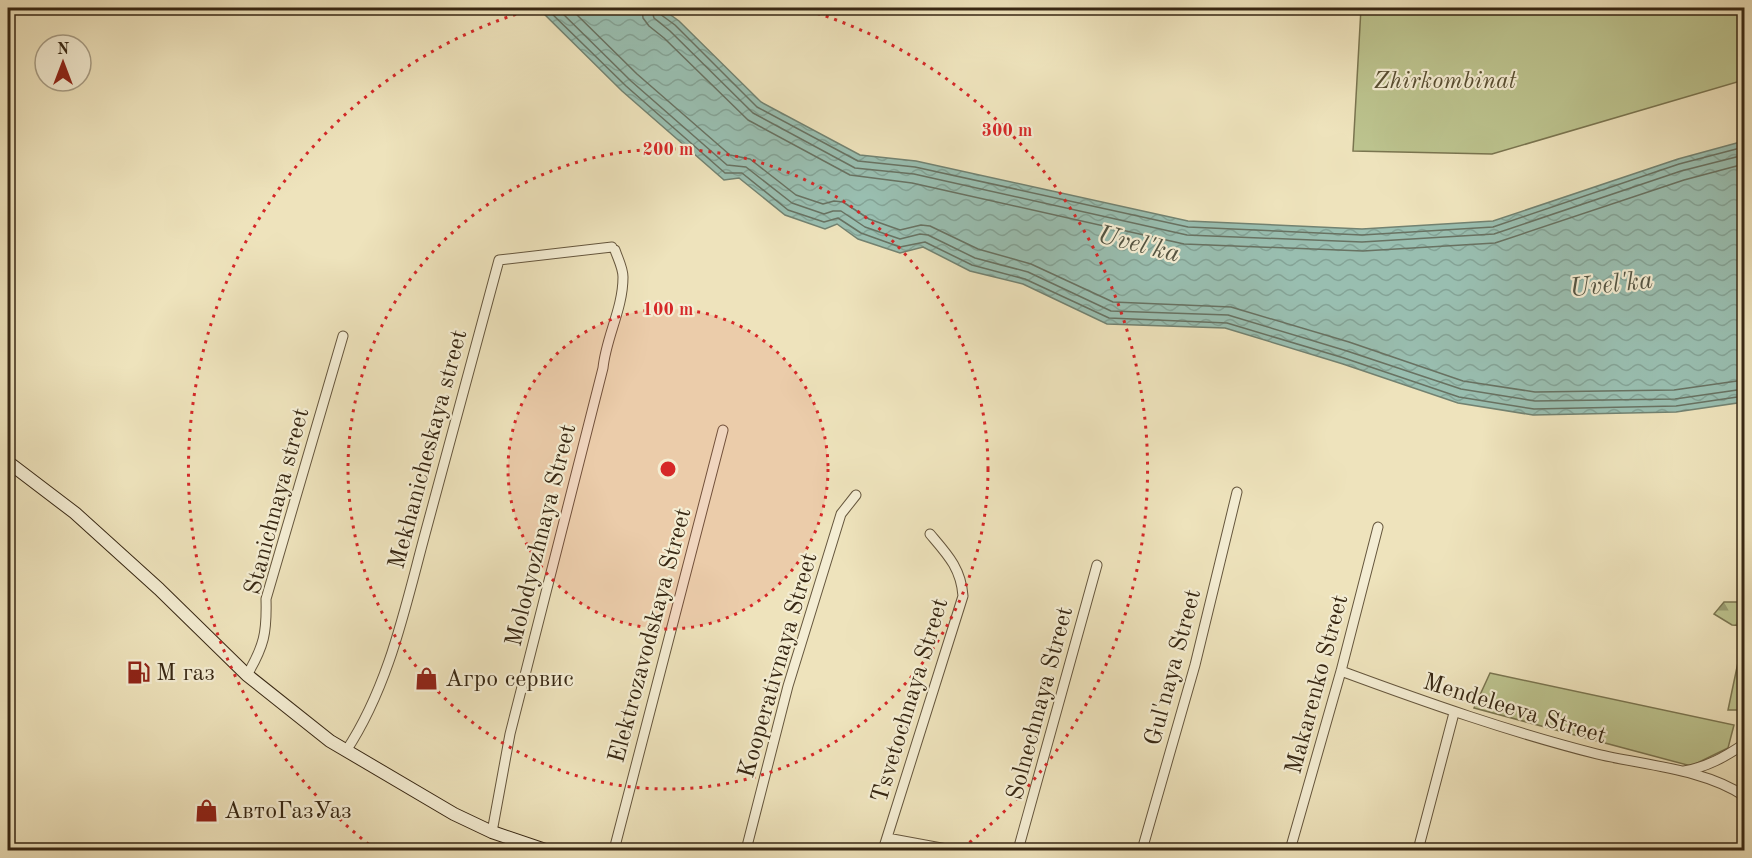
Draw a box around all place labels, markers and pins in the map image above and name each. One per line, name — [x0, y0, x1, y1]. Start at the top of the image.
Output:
centre of rings — [658, 459, 678, 479]
fuel station icon: М газ — [125, 659, 151, 685]
place label: М газ — [156, 662, 215, 686]
shop icon: Агро сервис — [414, 665, 440, 691]
place label: Агро сервис — [445, 668, 574, 692]
shop icon: АвтоГазУаз — [193, 797, 219, 823]
place label: АвтоГазУаз — [224, 800, 352, 824]

